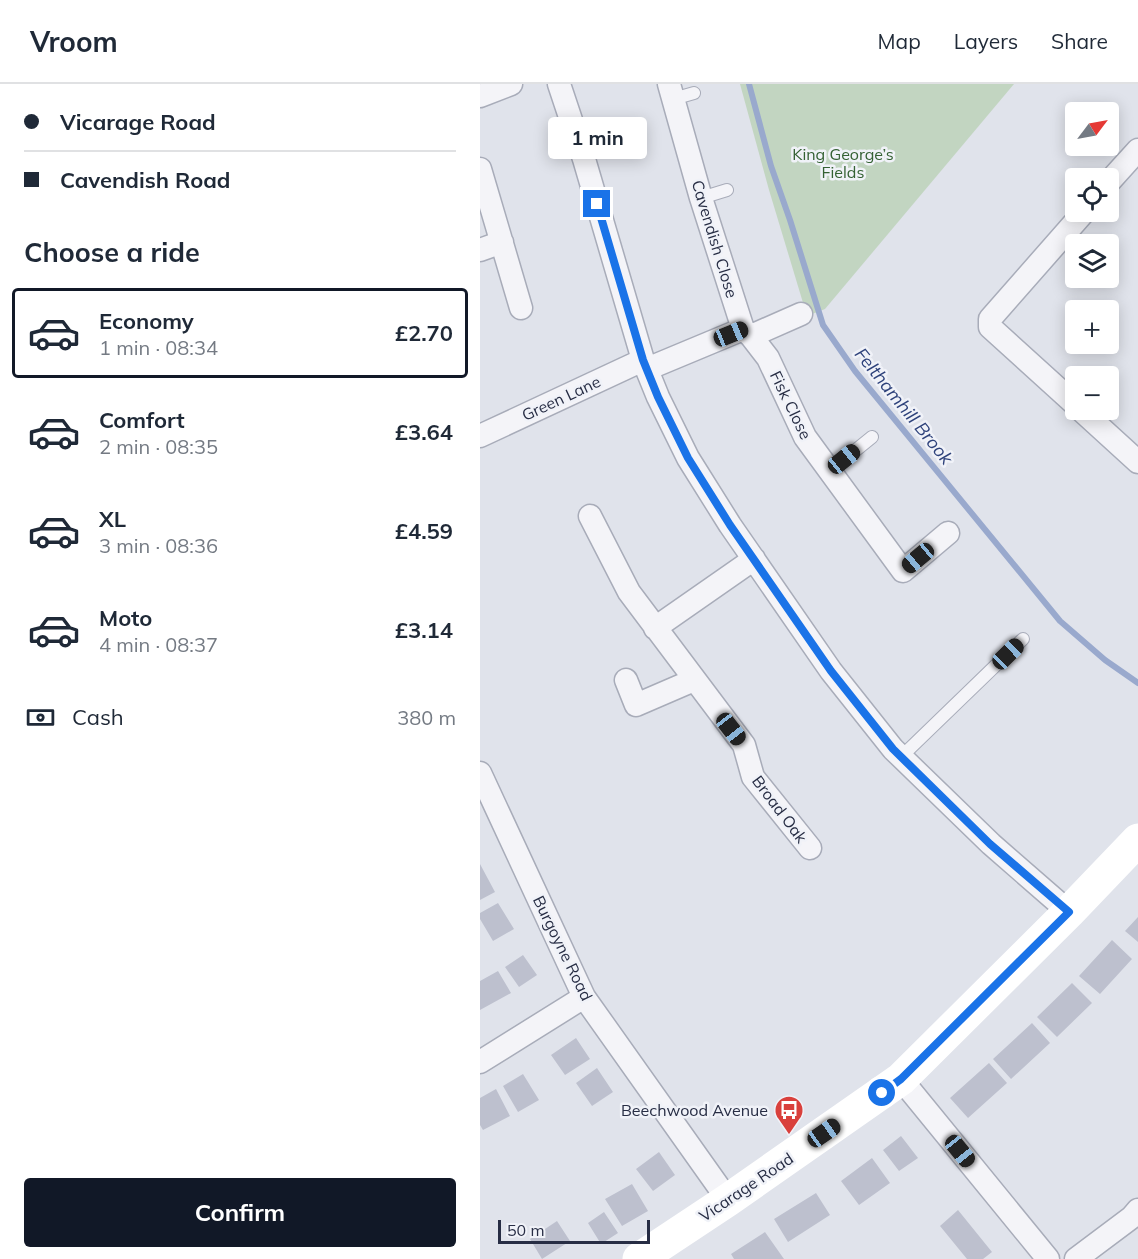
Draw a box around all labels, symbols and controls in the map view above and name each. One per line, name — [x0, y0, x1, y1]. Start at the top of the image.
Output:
text: Vroom — [30, 24, 118, 59]
text: Map — [878, 28, 921, 54]
text: Layers — [954, 28, 1018, 54]
text: Share — [1051, 28, 1108, 54]
north arrow — [1065, 102, 1119, 156]
map controls — [1065, 102, 1119, 420]
text: Vicarage Road — [60, 108, 216, 136]
callout: 1 min — [548, 117, 646, 159]
text: 1 min — [571, 125, 624, 150]
park label: King George’s Fields — [792, 144, 894, 182]
text: Cavendish Road — [60, 166, 230, 194]
button: locate — [1065, 168, 1119, 222]
street label: Cavendish Close — [688, 178, 742, 300]
route end — [583, 190, 610, 217]
button: layers — [1065, 234, 1119, 288]
text: Choose a ride — [24, 235, 200, 269]
button: + — [1065, 300, 1119, 354]
icon: car — [27, 306, 81, 360]
text: Economy — [99, 307, 194, 335]
text: £2.70 — [395, 319, 453, 347]
car — [711, 319, 751, 349]
text: 1 min · 08:34 — [99, 335, 218, 360]
water label: Felthamhill Brook — [850, 343, 959, 470]
button: − — [1065, 366, 1119, 420]
street label: Fisk Close — [766, 368, 816, 442]
street label: Green Lane — [518, 371, 604, 425]
icon: car — [27, 405, 81, 459]
text: Comfort — [99, 406, 185, 434]
text: £3.64 — [395, 418, 453, 446]
text: 2 min · 08:35 — [99, 434, 218, 459]
car — [824, 441, 864, 477]
icon: car — [27, 504, 81, 558]
text: XL — [99, 505, 126, 533]
text: £4.59 — [395, 517, 453, 545]
text: 3 min · 08:36 — [99, 533, 218, 558]
car — [898, 540, 938, 576]
icon: car — [27, 603, 81, 657]
text: Moto — [99, 604, 152, 632]
text: £3.14 — [395, 616, 453, 644]
text: 4 min · 08:37 — [99, 632, 218, 657]
car — [989, 635, 1027, 673]
icon: cash — [24, 701, 57, 734]
text: Cash — [72, 703, 124, 731]
text: 380 m — [397, 705, 456, 730]
car — [713, 709, 749, 749]
street label: Broad Oak — [748, 771, 812, 847]
street label: Burgoyne Road — [529, 892, 597, 1004]
route start — [868, 1079, 895, 1106]
bus stop icon: Beechwood Avenue — [773, 1094, 805, 1136]
place label: Beechwood Avenue — [621, 1100, 768, 1120]
car — [804, 1115, 844, 1151]
car — [942, 1131, 978, 1171]
street label: Vicarage Road — [695, 1148, 797, 1226]
button: Confirm — [24, 1178, 456, 1247]
scale bar — [498, 1217, 650, 1244]
text: 50 m — [507, 1220, 544, 1240]

